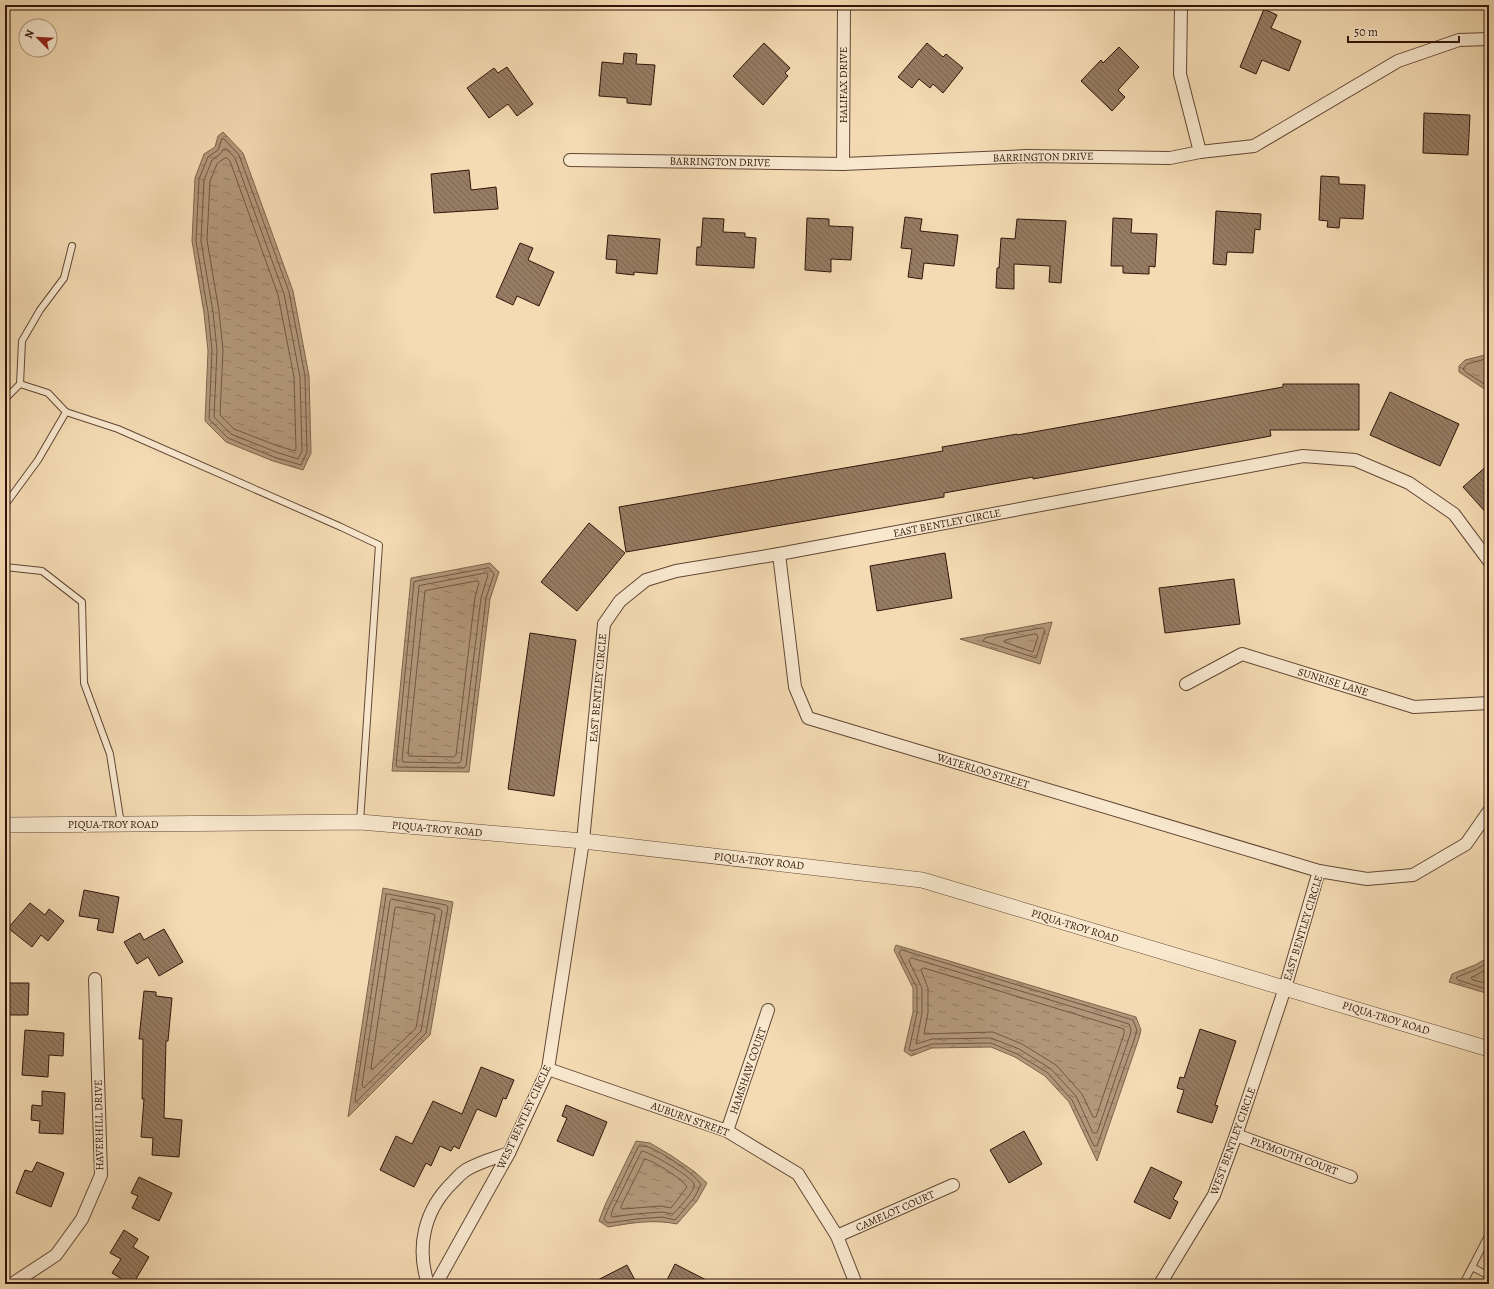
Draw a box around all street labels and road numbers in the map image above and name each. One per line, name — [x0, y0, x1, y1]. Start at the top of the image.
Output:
street label: HALIFAX DRIVE — [836, 47, 851, 123]
street label: BARRINGTON DRIVE — [992, 149, 1094, 165]
street label: BARRINGTON DRIVE — [669, 154, 771, 170]
street label: EAST BENTLEY CIRCLE — [892, 505, 1002, 541]
street label: EAST BENTLEY CIRCLE — [586, 633, 610, 743]
street label: SUNRISE LANE — [1296, 664, 1370, 700]
street label: WATERLOO STREET — [934, 750, 1031, 792]
street label: PIQUA-TROY ROAD — [68, 817, 159, 832]
street label: PIQUA-TROY ROAD — [391, 818, 483, 840]
street label: PIQUA-TROY ROAD — [713, 849, 805, 873]
street label: EAST BENTLEY CIRCLE — [1280, 873, 1326, 983]
street label: PIQUA-TROY ROAD — [1029, 906, 1121, 947]
street label: PIQUA-TROY ROAD — [1340, 998, 1432, 1039]
street label: HAMSHAW COURT — [726, 1026, 770, 1116]
street label: WEST BENTLEY CIRCLE — [493, 1062, 555, 1172]
street label: HAVERHILL DRIVE — [91, 1079, 107, 1171]
street label: WEST BENTLEY CIRCLE — [1206, 1085, 1259, 1198]
street label: AUBURN STREET — [648, 1098, 731, 1140]
street label: PLYMOUTH COURT — [1248, 1133, 1340, 1179]
street label: CAMELOT COURT — [853, 1187, 937, 1235]

